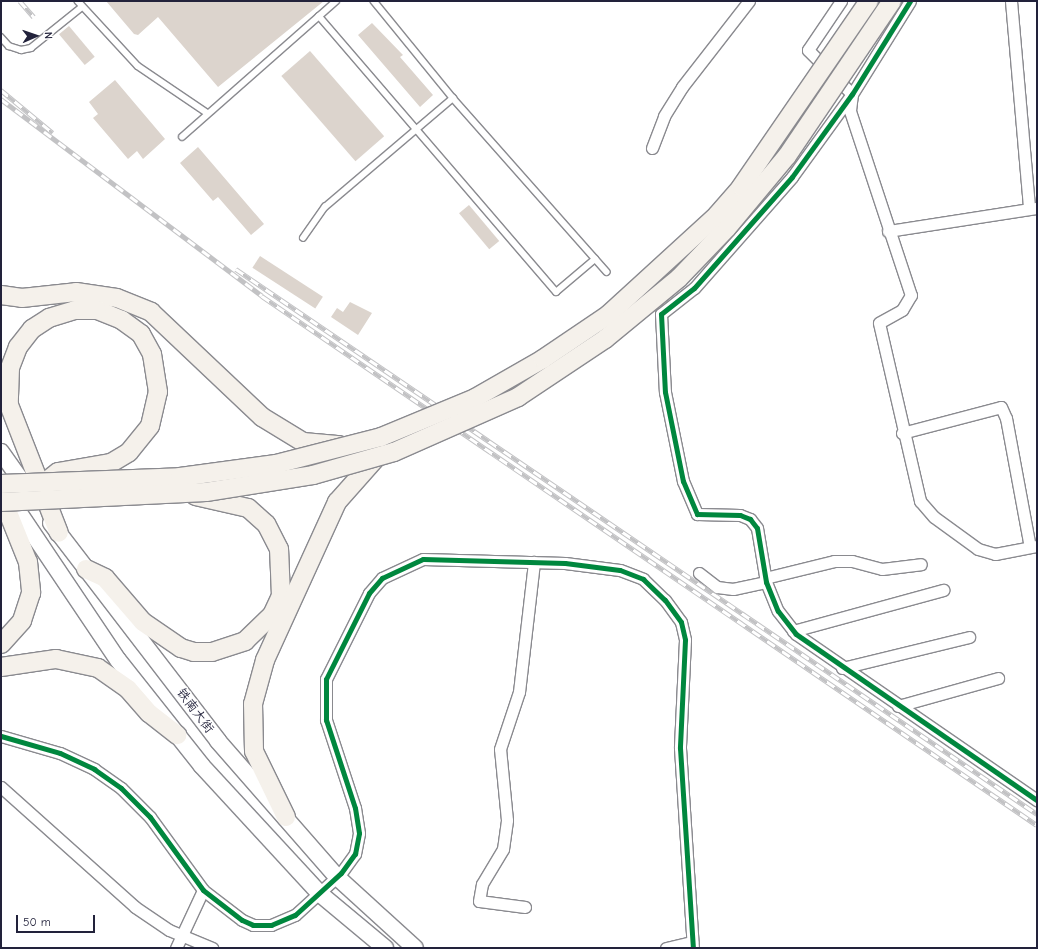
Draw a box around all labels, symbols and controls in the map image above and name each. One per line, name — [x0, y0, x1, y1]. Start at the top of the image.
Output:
north arrow — [16, 16, 56, 56]
text: N — [42, 32, 55, 39]
street label: 铁南大街 — [173, 686, 217, 736]
scale bar — [18, 907, 97, 933]
text: 50 m — [23, 915, 51, 929]

